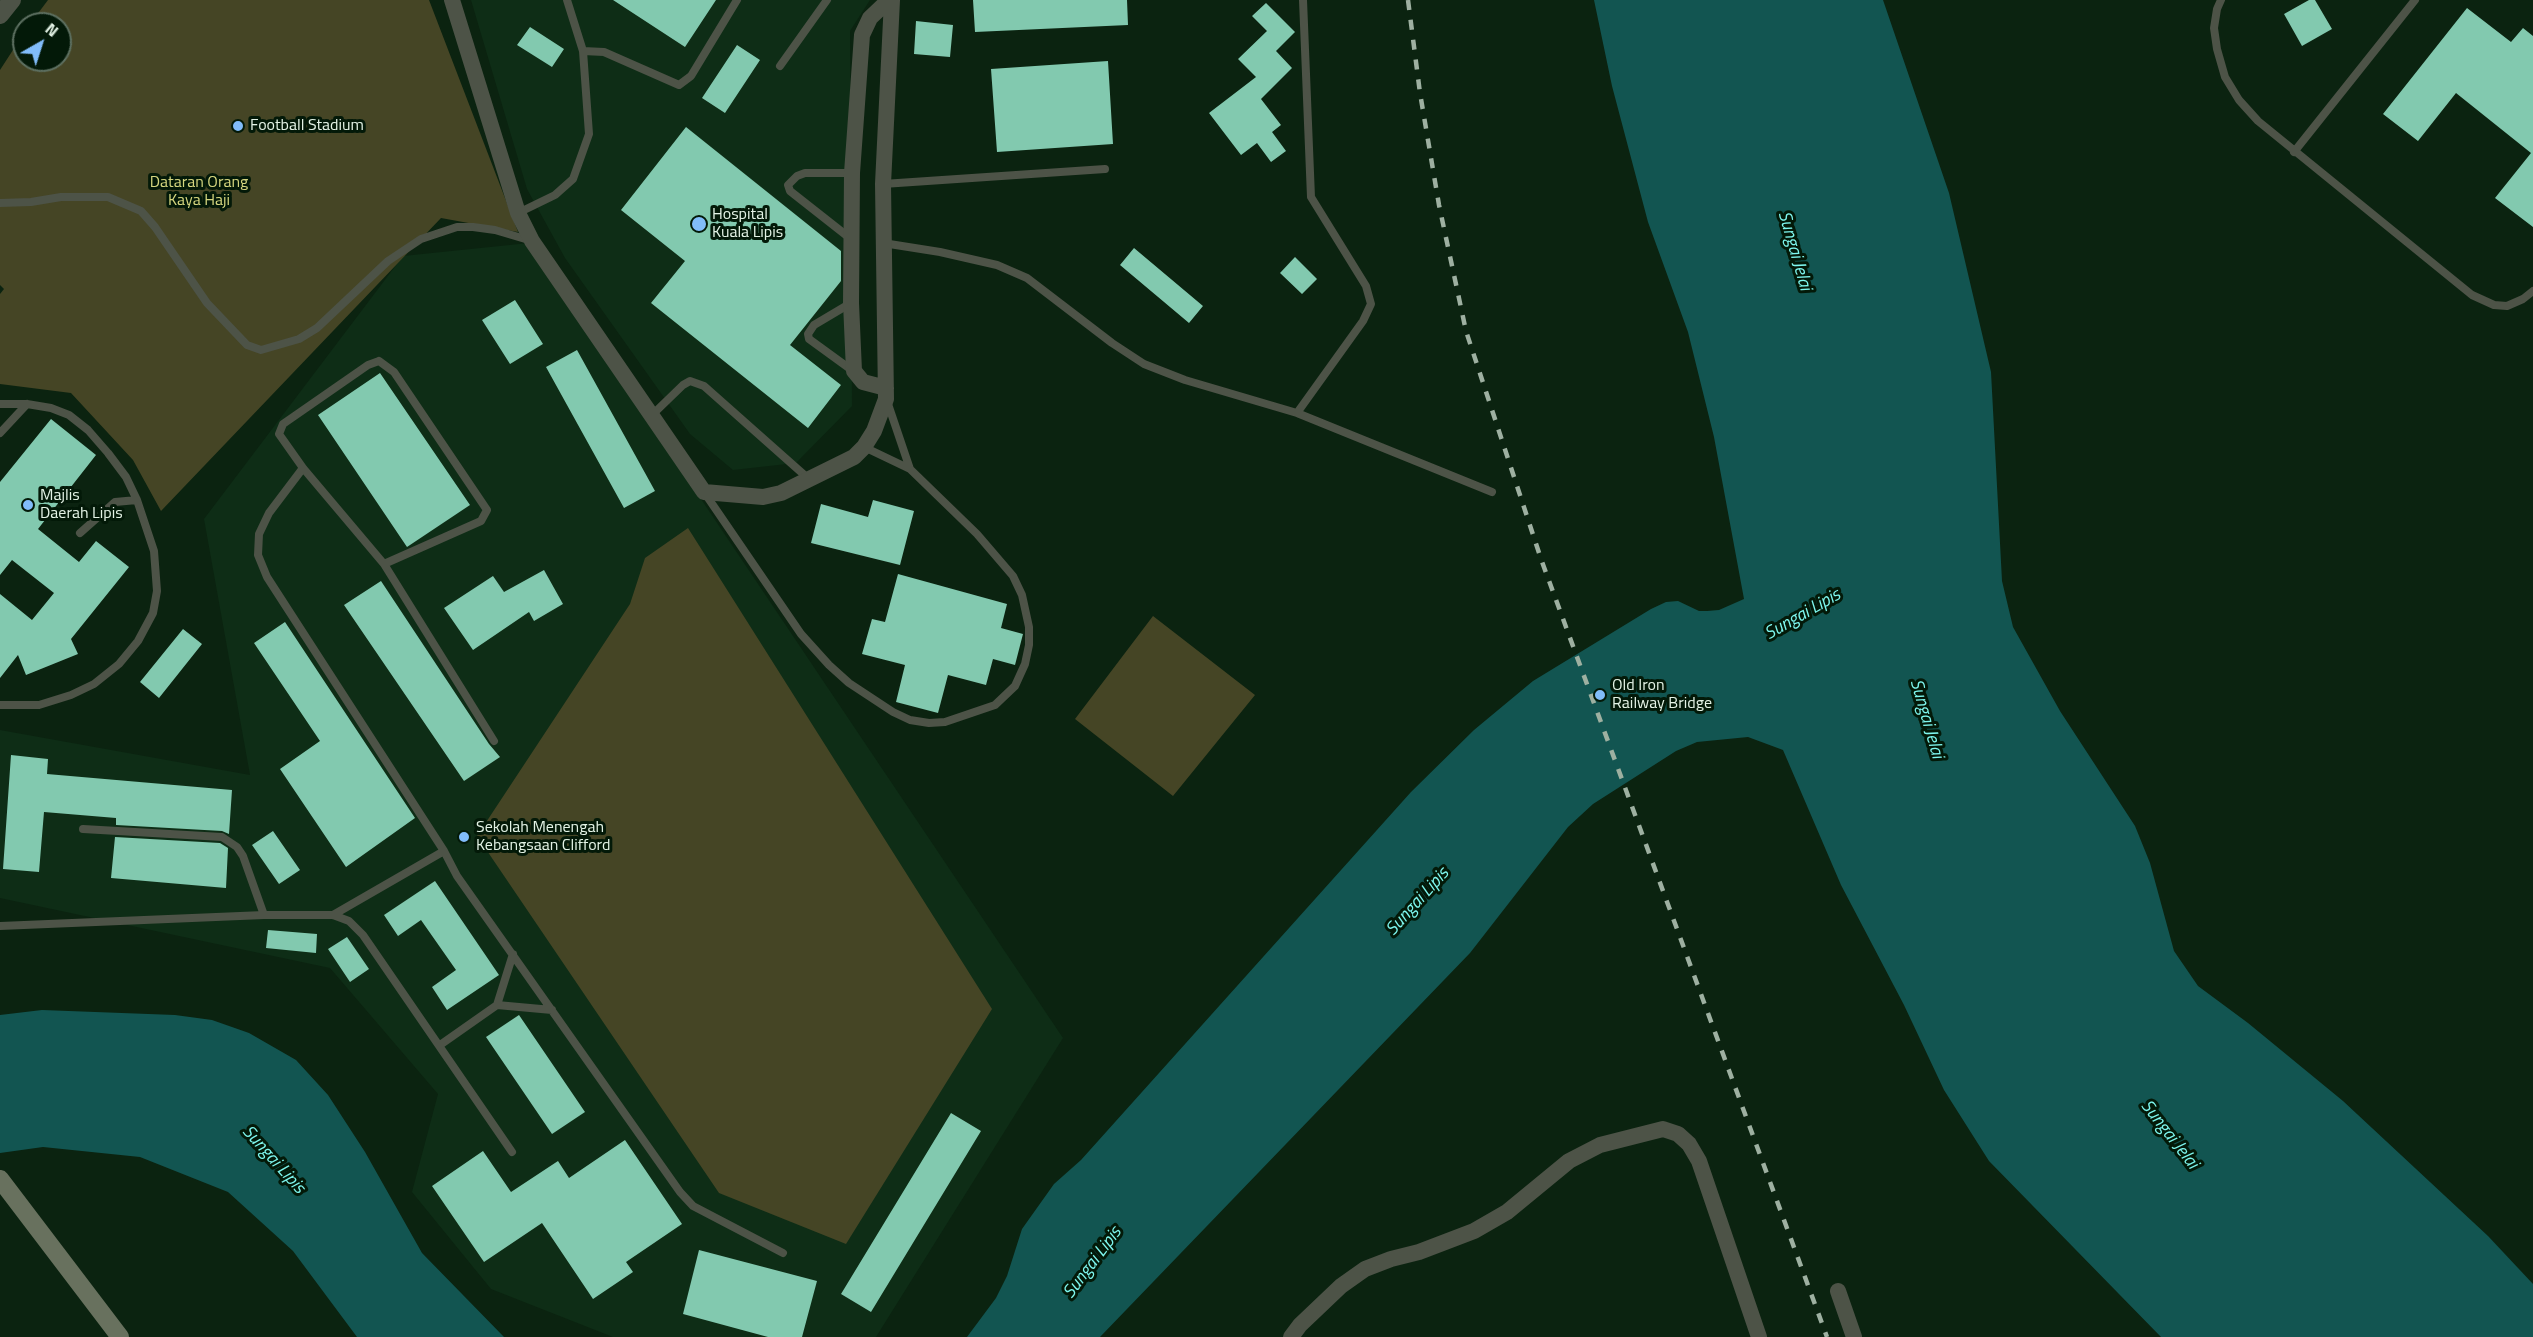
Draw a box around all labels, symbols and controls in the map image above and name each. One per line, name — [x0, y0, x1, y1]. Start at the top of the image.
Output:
north arrow — [12, 12, 72, 72]
text: N — [40, 17, 64, 42]
place label: Football Stadium — [250, 116, 364, 136]
marker: Football Stadium — [231, 119, 245, 133]
park label: Dataran Orang Kaya Haji — [150, 173, 248, 211]
place label: Hospital Kuala Lipis — [712, 205, 783, 243]
water label: Sungai Jelai — [1772, 209, 1816, 293]
marker: Hospital Kuala Lipis — [690, 215, 708, 233]
place label: Majlis Daerah Lipis — [40, 486, 123, 524]
marker: Majlis Daerah Lipis — [21, 498, 35, 512]
water label: Sungai Lipis — [1761, 585, 1845, 645]
place label: Old Iron Railway Bridge — [1612, 676, 1712, 714]
water label: Sungai Jelai — [1904, 677, 1948, 761]
marker: Old Iron Railway Bridge — [1593, 688, 1607, 702]
place label: Sekolah Menengah Kebangsaan Clifford — [476, 818, 610, 856]
marker: Sekolah Menengah Kebangsaan Clifford — [457, 830, 471, 844]
water label: Sungai Lipis — [1382, 864, 1454, 940]
water label: Sungai Jelai — [2135, 1096, 2203, 1174]
water label: Sungai Lipis — [237, 1122, 309, 1198]
water label: Sungai Lipis — [1059, 1223, 1127, 1303]

